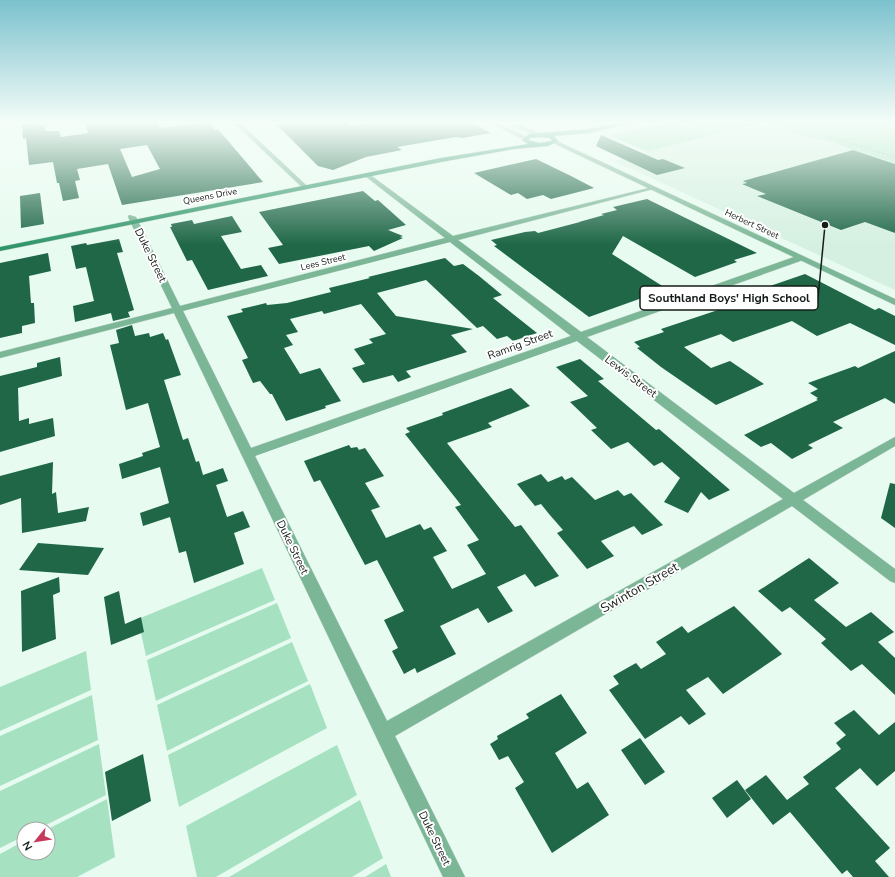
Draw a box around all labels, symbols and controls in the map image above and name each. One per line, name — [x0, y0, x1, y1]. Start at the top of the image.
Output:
street label: Queens Drive — [182, 185, 238, 207]
street label: Herbert Street — [723, 206, 782, 242]
street label: Duke Street — [131, 226, 170, 285]
street label: Lees Street — [299, 250, 347, 273]
callout: Southland Boys' High School — [640, 286, 818, 310]
text: Southland Boys' High School — [648, 290, 810, 306]
street label: Ramrig Street — [485, 326, 555, 363]
street label: Lewis Street — [602, 352, 660, 401]
street label: Duke Street — [273, 518, 312, 577]
street label: Swinton Street — [597, 558, 682, 617]
street label: Duke Street — [415, 809, 454, 868]
north arrow — [16, 821, 56, 861]
text: N — [19, 838, 36, 853]

